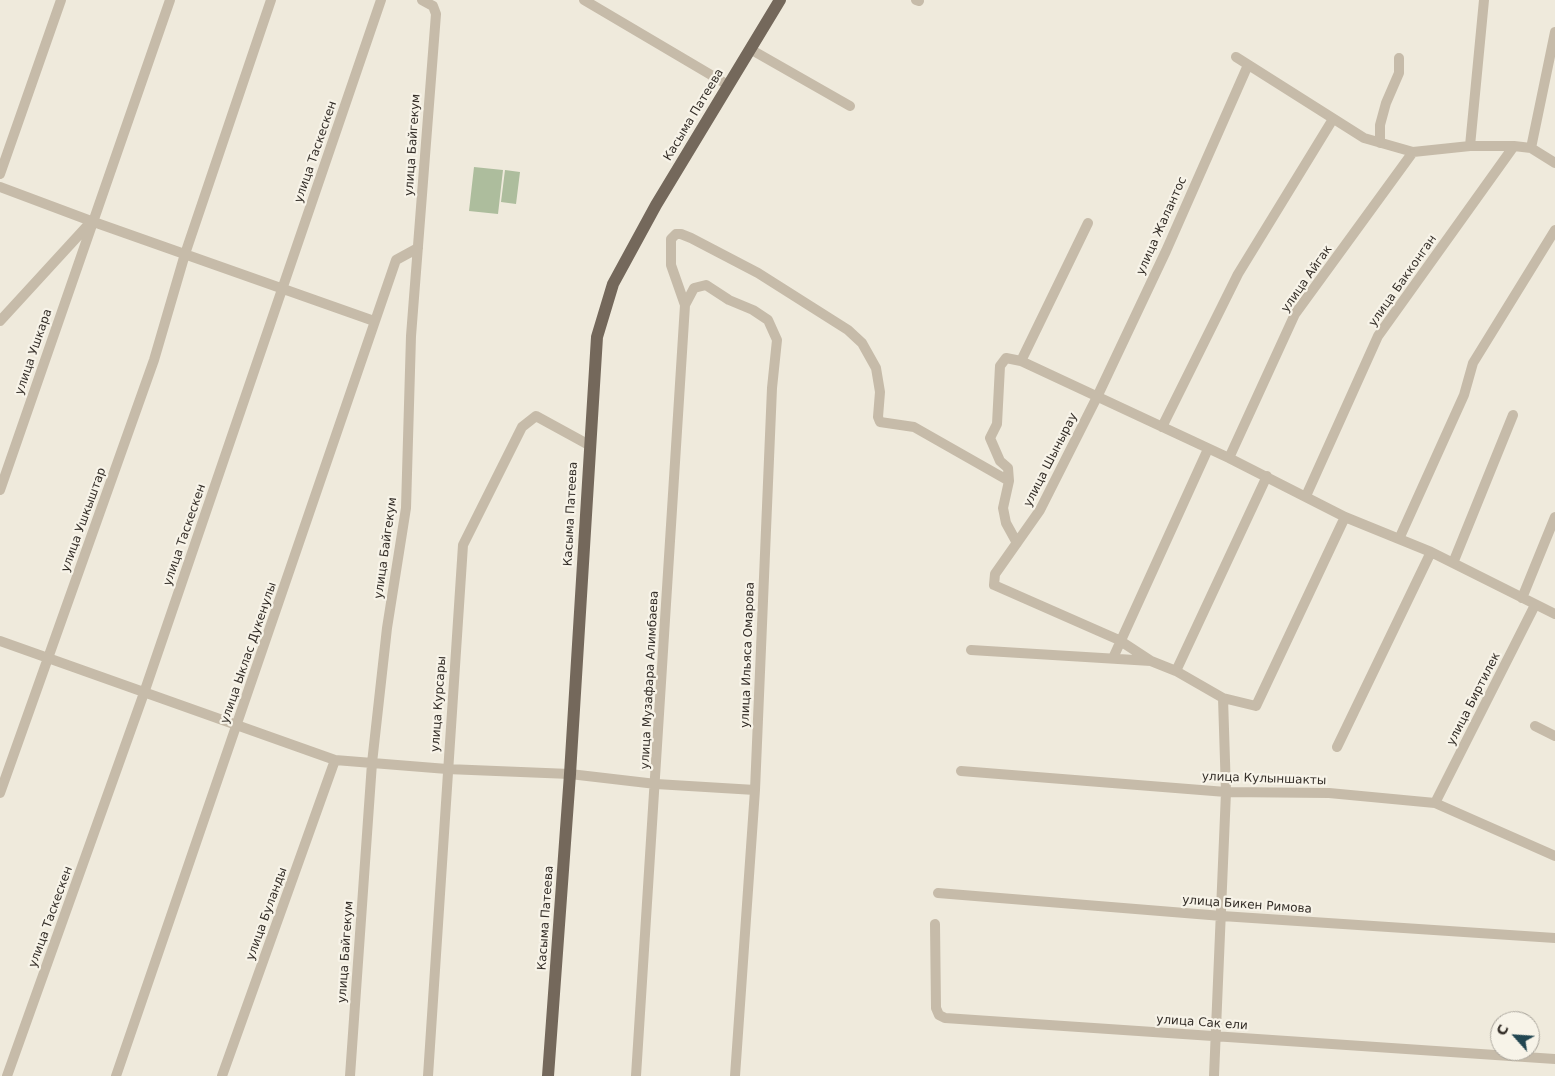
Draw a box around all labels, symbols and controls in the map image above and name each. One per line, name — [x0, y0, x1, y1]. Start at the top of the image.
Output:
street label: Касыма Патеева — [661, 66, 727, 164]
street label: улица Байгекум — [402, 93, 424, 197]
street label: улица Таскескен — [292, 99, 340, 205]
street label: улица Жалантос — [1134, 175, 1190, 277]
street label: улица Бакконган — [1366, 232, 1440, 330]
street label: улица Айгак — [1278, 243, 1336, 315]
street label: улица Ушкара — [13, 307, 55, 397]
street label: улица Шынырау — [1021, 411, 1081, 509]
street label: Касыма Патеева — [561, 461, 581, 567]
street label: улица Ушкыштар — [58, 466, 110, 574]
street label: улица Таскескен — [161, 482, 209, 588]
street label: улица Байгекум — [372, 496, 400, 600]
street label: улица Ыклас Дукенулы — [218, 581, 280, 725]
street label: улица Ильяса Омарова — [738, 582, 758, 728]
street label: улица Музафара Алимбаева — [638, 590, 662, 770]
street label: улица Биртилек — [1444, 650, 1504, 748]
street label: улица Курсары — [428, 656, 450, 752]
street label: улица Кулыншакты — [1202, 770, 1326, 788]
street label: улица Таскескен — [26, 864, 76, 970]
street label: Касыма Патеева — [535, 865, 557, 971]
street label: улица Буланды — [243, 866, 291, 962]
street label: улица Бикен Римова — [1182, 893, 1312, 917]
street label: улица Байгекум — [335, 900, 357, 1004]
north arrow — [1490, 1011, 1540, 1061]
street label: улица Сак ели — [1156, 1013, 1248, 1033]
text: С — [1493, 1022, 1512, 1038]

